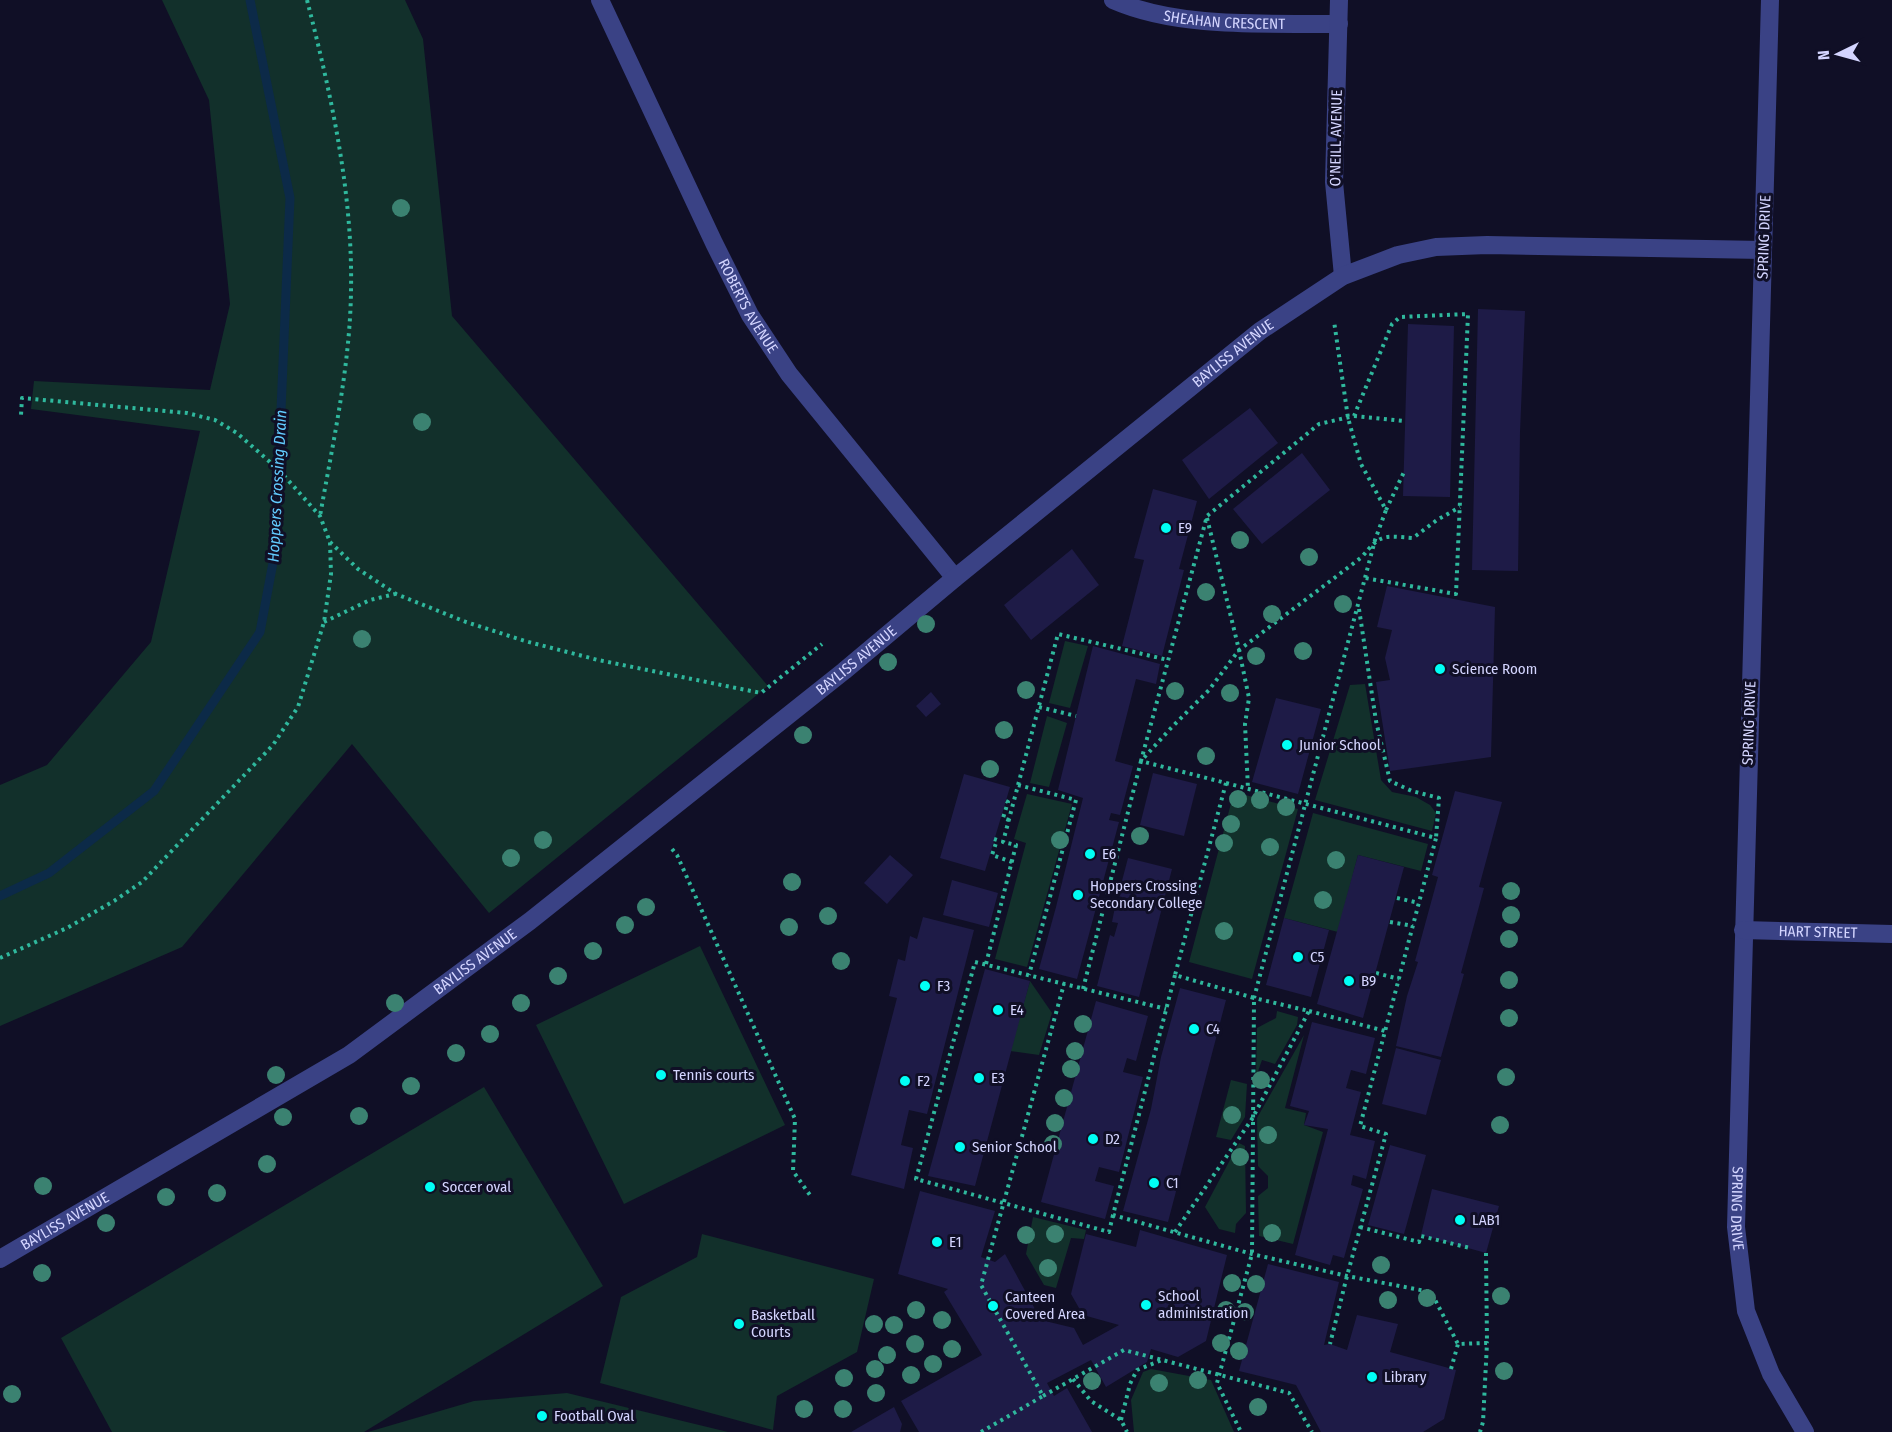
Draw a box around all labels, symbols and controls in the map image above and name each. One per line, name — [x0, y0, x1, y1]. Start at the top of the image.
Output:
street label: SHEAHAN CRESCENT — [1162, 7, 1285, 33]
north arrow — [1808, 24, 1868, 84]
text: N — [1814, 50, 1833, 61]
street label: O'NEILL AVENUE — [1326, 90, 1346, 186]
street label: SPRING DRIVE — [1754, 195, 1774, 279]
street label: ROBERTS AVENUE — [714, 256, 782, 357]
street label: BAYLISS AVENUE — [1189, 316, 1277, 391]
water label: Hoppers Crossing Drain — [264, 409, 290, 563]
place label: E9 — [1178, 519, 1192, 537]
marker: E9 — [1159, 521, 1173, 535]
street label: BAYLISS AVENUE — [812, 622, 900, 699]
place label: Science Room — [1452, 660, 1537, 678]
marker: Science Room — [1433, 662, 1447, 676]
street label: SPRING DRIVE — [1739, 681, 1759, 765]
place label: Junior School — [1299, 736, 1381, 754]
marker: Junior School — [1280, 738, 1294, 752]
place label: E6 — [1102, 845, 1116, 863]
marker: E6 — [1083, 847, 1097, 861]
place label: Hoppers Crossing Secondary College — [1090, 877, 1202, 912]
marker: Hoppers Crossing Secondary College — [1071, 888, 1085, 902]
street label: HART STREET — [1778, 922, 1858, 942]
street label: BAYLISS AVENUE — [430, 925, 520, 998]
place label: C5 — [1310, 948, 1324, 966]
marker: C5 — [1291, 950, 1305, 964]
place label: B9 — [1361, 972, 1376, 990]
marker: B9 — [1342, 974, 1356, 988]
place label: F3 — [937, 977, 951, 995]
marker: F3 — [918, 979, 932, 993]
place label: E4 — [1010, 1001, 1024, 1019]
marker: E4 — [991, 1003, 1005, 1017]
place label: C4 — [1206, 1020, 1220, 1038]
marker: C4 — [1187, 1022, 1201, 1036]
place label: Tennis courts — [673, 1066, 754, 1084]
marker: Tennis courts — [654, 1068, 668, 1082]
place label: E3 — [991, 1069, 1005, 1087]
marker: E3 — [972, 1071, 986, 1085]
place label: F2 — [917, 1072, 930, 1090]
marker: F2 — [898, 1074, 912, 1088]
place label: D2 — [1105, 1130, 1120, 1148]
marker: D2 — [1086, 1132, 1100, 1146]
place label: Senior School — [972, 1138, 1057, 1156]
marker: Senior School — [953, 1140, 967, 1154]
street label: SPRING DRIVE — [1727, 1166, 1748, 1252]
place label: C1 — [1166, 1174, 1179, 1192]
marker: C1 — [1147, 1176, 1161, 1190]
place label: Soccer oval — [442, 1178, 511, 1196]
marker: Soccer oval — [423, 1180, 437, 1194]
street label: BAYLISS AVENUE — [17, 1188, 112, 1254]
place label: LAB1 — [1472, 1211, 1500, 1229]
marker: LAB1 — [1453, 1213, 1467, 1227]
place label: E1 — [949, 1233, 962, 1251]
marker: E1 — [930, 1235, 944, 1249]
place label: School administration — [1158, 1287, 1248, 1322]
place label: Canteen Covered Area — [1005, 1288, 1085, 1323]
marker: School administration — [1139, 1298, 1153, 1312]
marker: Canteen Covered Area — [986, 1299, 1000, 1313]
place label: Basketball Courts — [751, 1306, 815, 1341]
marker: Basketball Courts — [732, 1317, 746, 1331]
place label: Library — [1384, 1368, 1427, 1386]
marker: Library — [1365, 1370, 1379, 1384]
place label: Football Oval — [554, 1407, 634, 1425]
marker: Football Oval — [535, 1409, 549, 1423]

